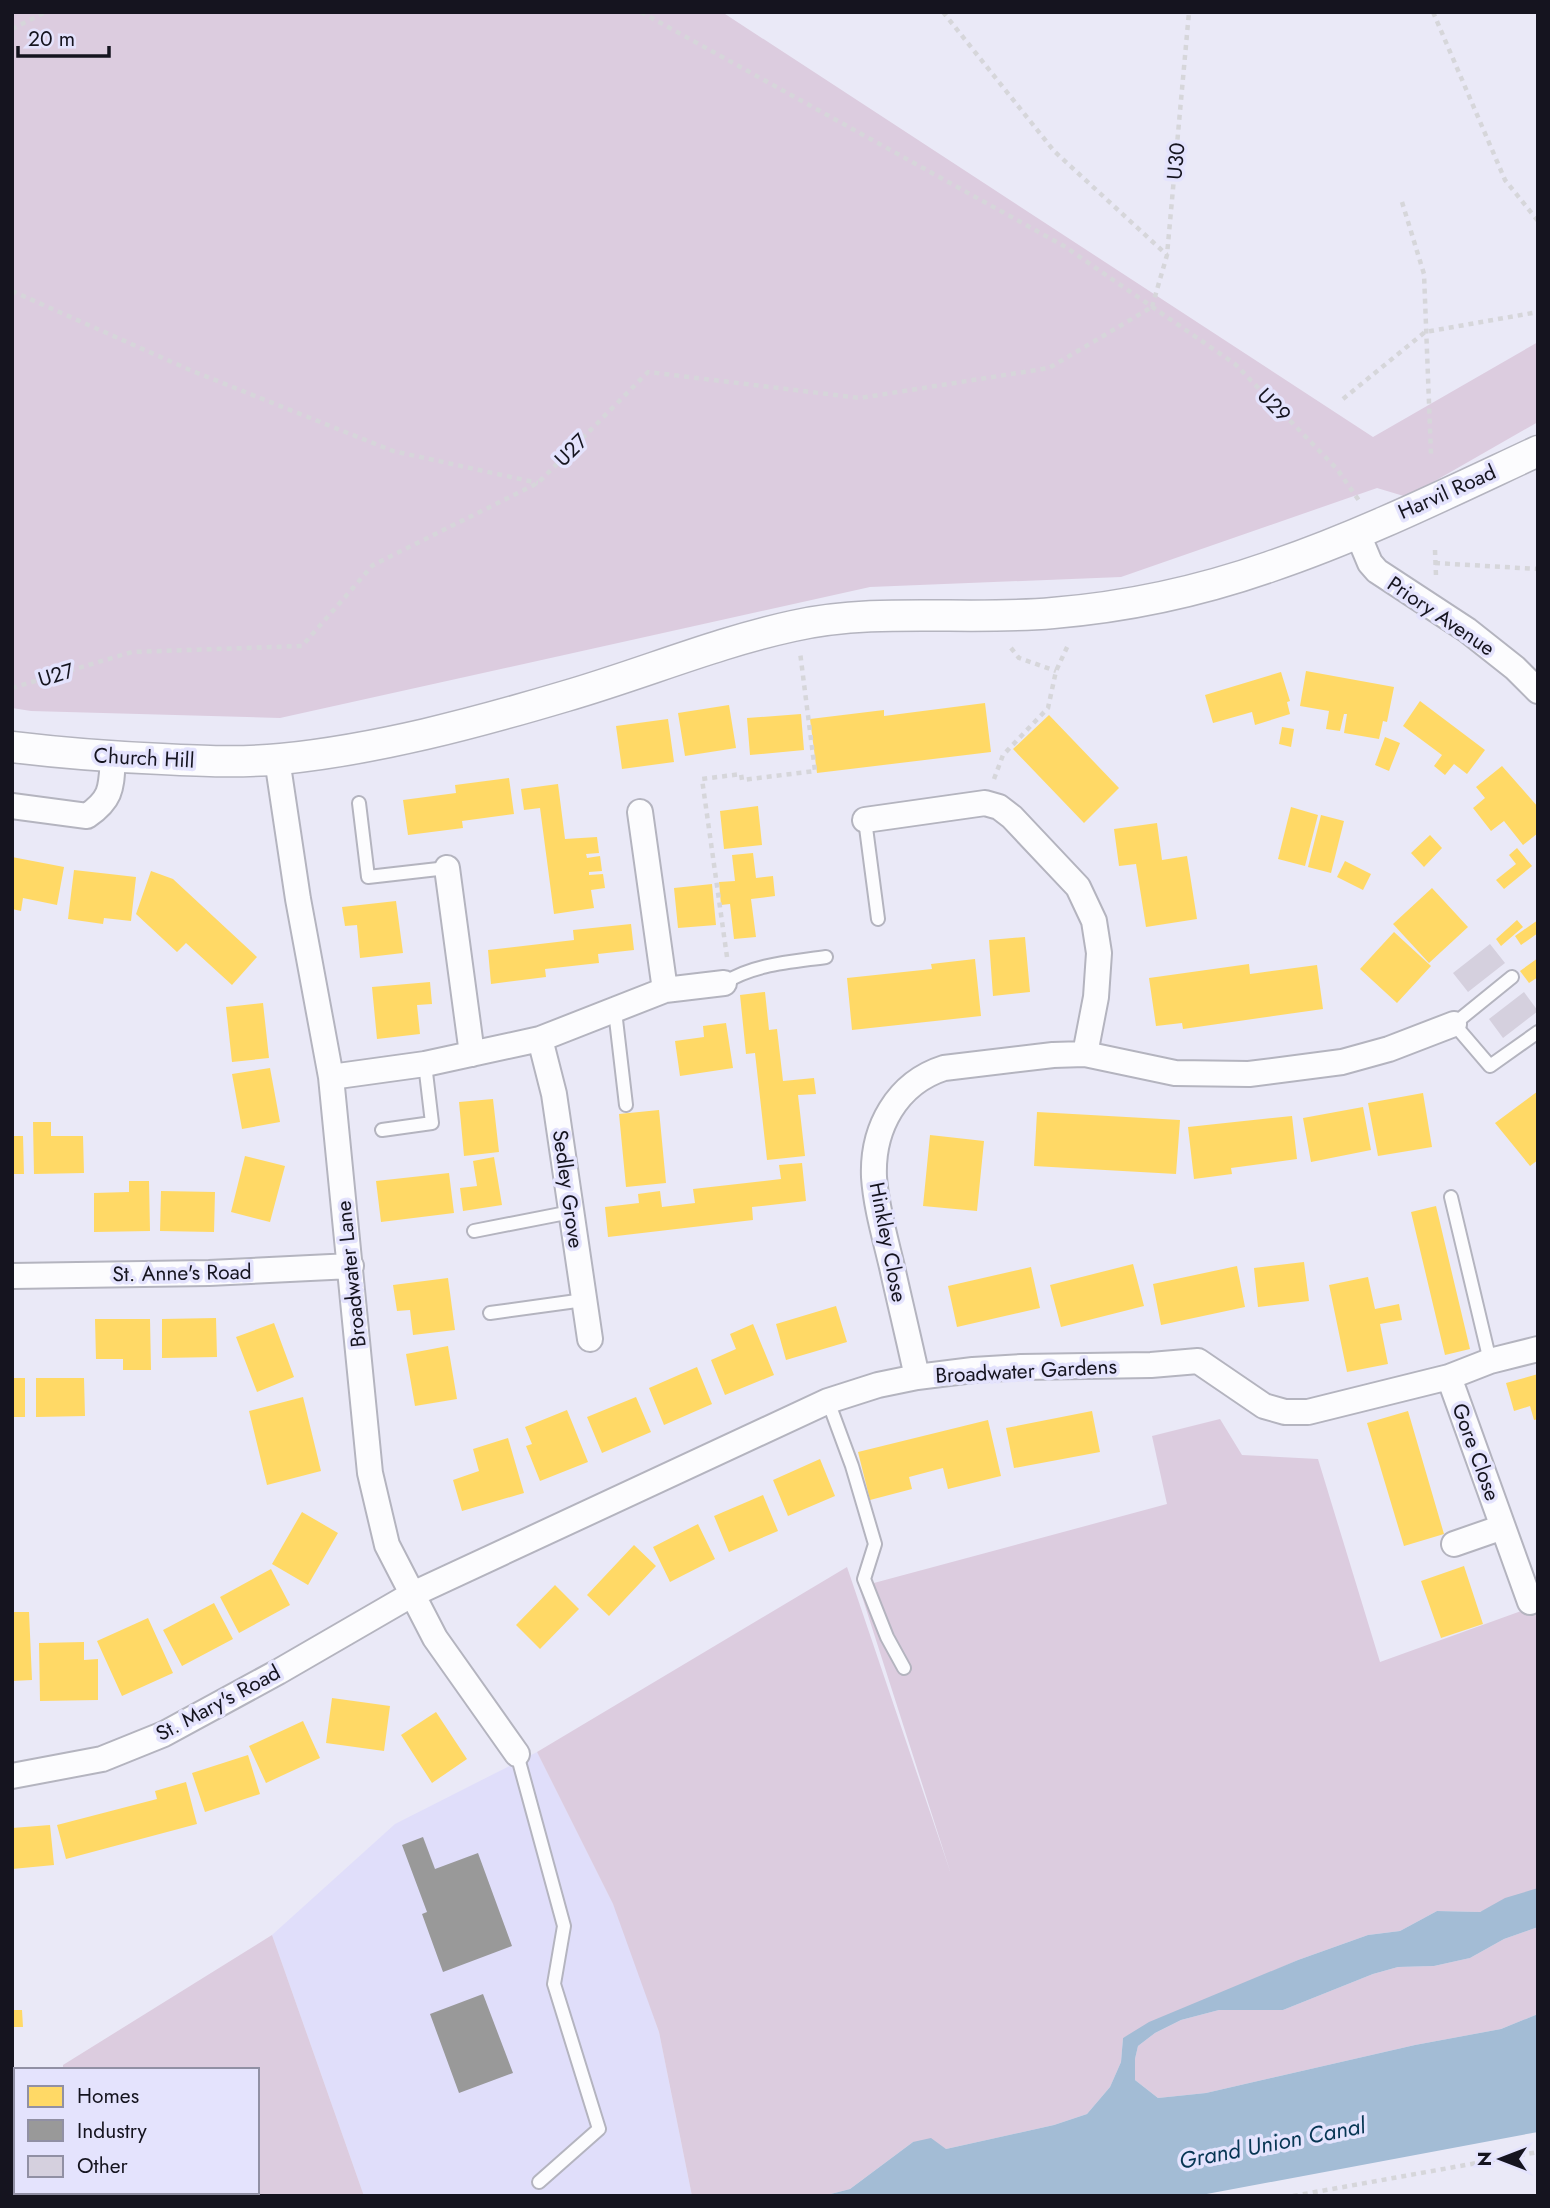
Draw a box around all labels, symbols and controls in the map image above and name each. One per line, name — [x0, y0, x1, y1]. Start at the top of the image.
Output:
scale bar — [18, 14, 108, 58]
text: 20 m — [28, 24, 75, 54]
street label: U30 — [1159, 141, 1193, 181]
street label: U29 — [1250, 381, 1298, 429]
street label: U27 — [548, 427, 594, 473]
street label: Harvil Road — [1393, 457, 1501, 527]
street label: Priory Avenue — [1381, 569, 1501, 663]
street label: U27 — [34, 655, 78, 695]
street label: Church Hill — [93, 740, 195, 776]
street label: Sedley Grove — [545, 1128, 591, 1250]
street label: Hinkley Close — [862, 1179, 914, 1305]
street label: Broadwater Lane — [328, 1199, 374, 1349]
street label: St. Anne's Road — [112, 1257, 252, 1289]
street label: Broadwater Gardens — [934, 1351, 1118, 1391]
street label: Gore Close — [1445, 1399, 1508, 1505]
street label: St. Mary's Road — [150, 1658, 286, 1748]
legend — [14, 2068, 259, 2194]
text: Homes — [77, 2081, 139, 2111]
water label: Grand Union Canal — [1176, 2108, 1369, 2178]
text: Industry — [77, 2116, 148, 2146]
north arrow — [1466, 2124, 1536, 2194]
text: Other — [77, 2151, 128, 2181]
text: N — [1471, 2151, 1498, 2167]

